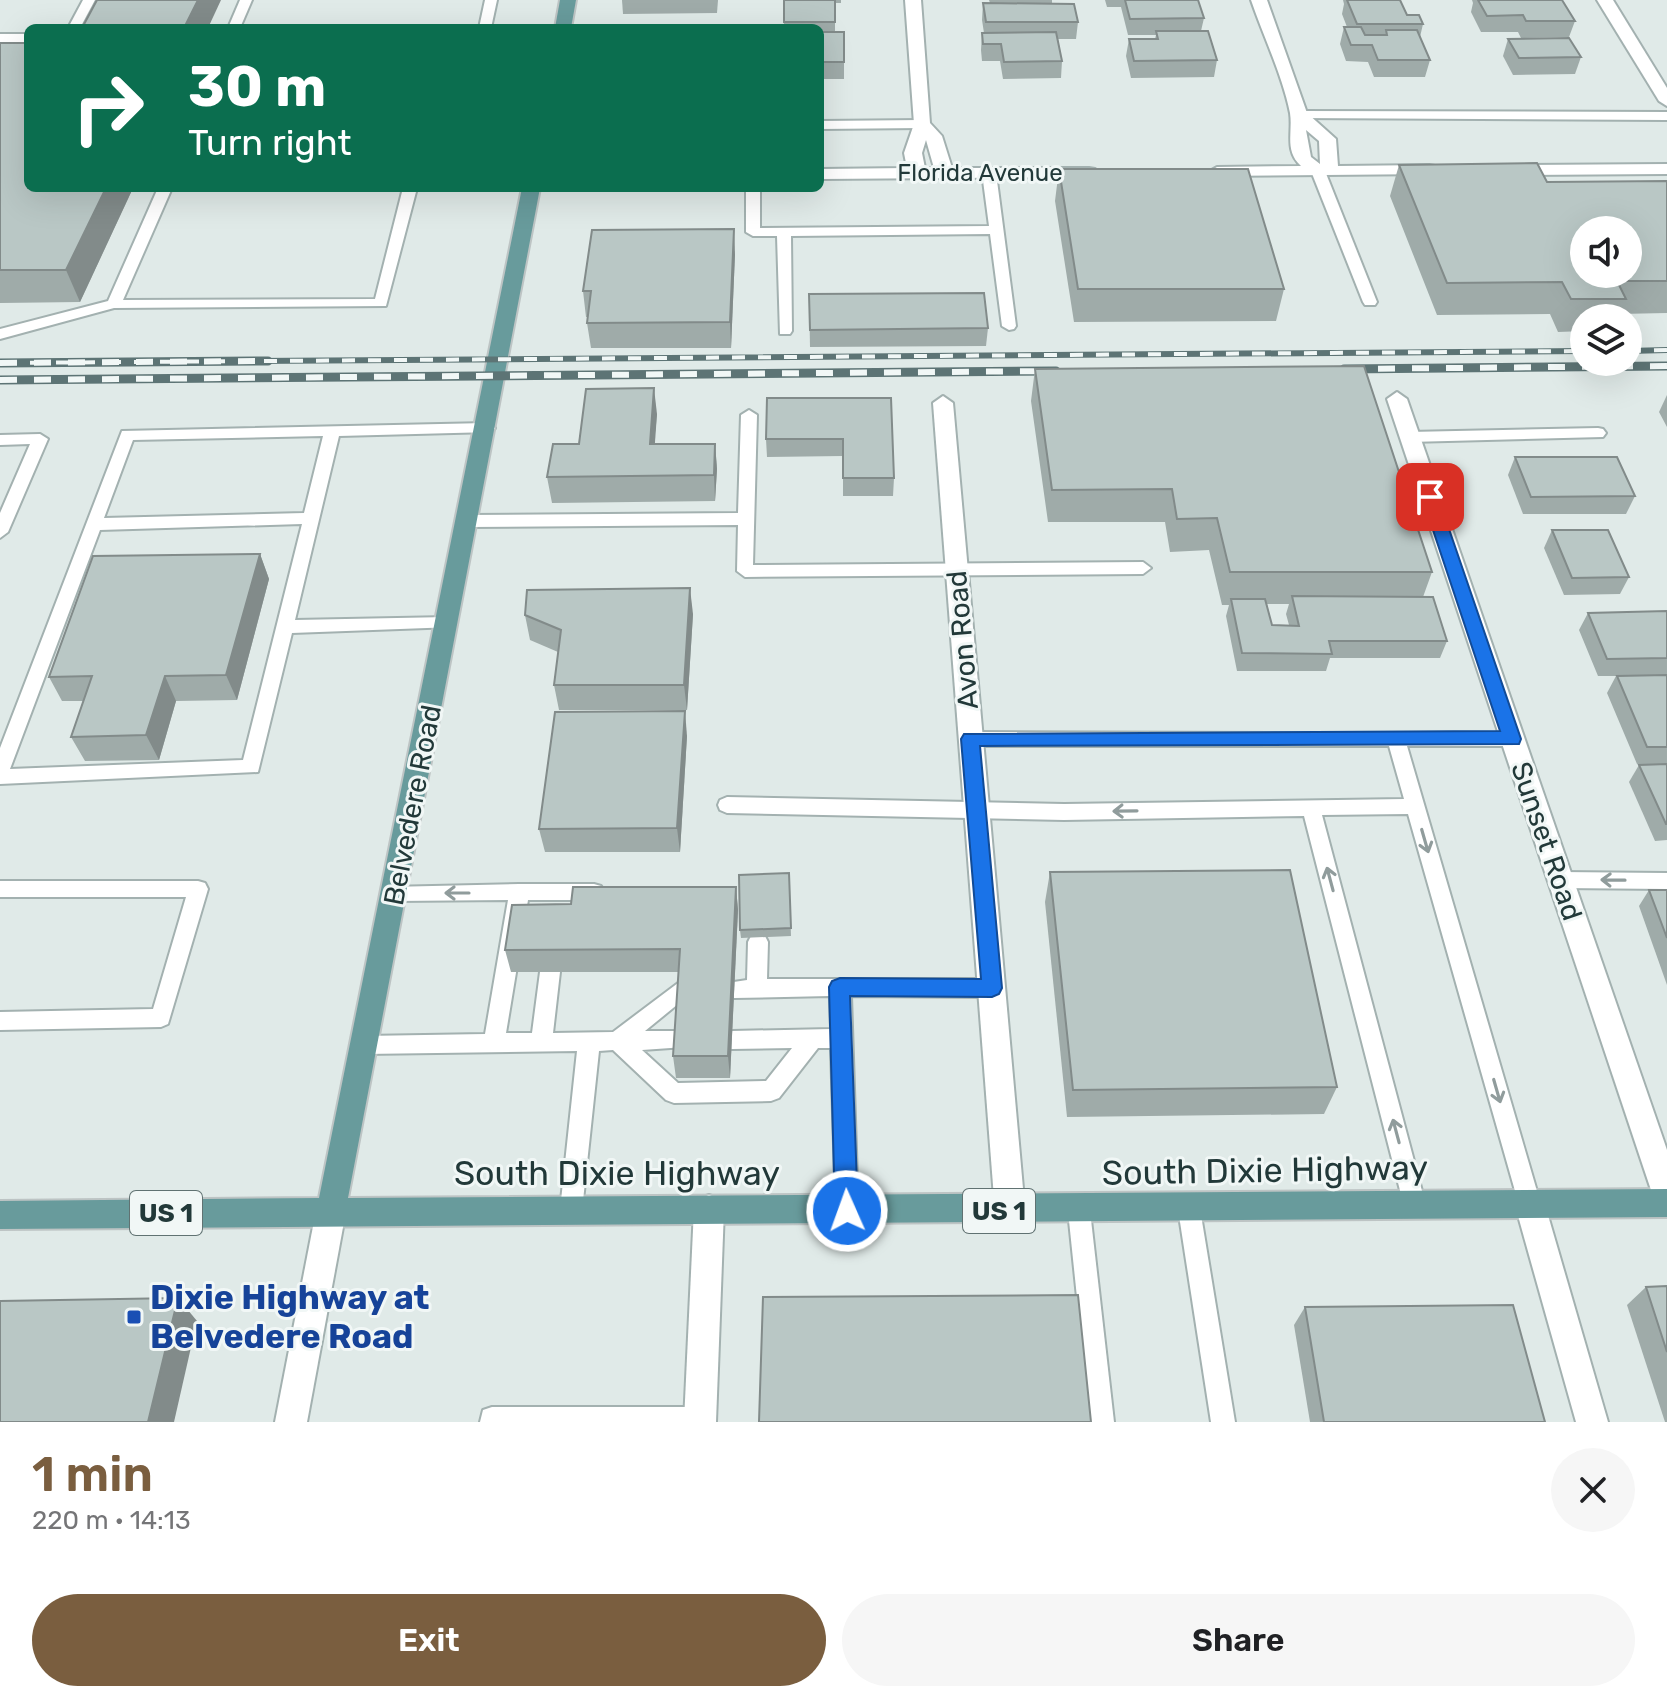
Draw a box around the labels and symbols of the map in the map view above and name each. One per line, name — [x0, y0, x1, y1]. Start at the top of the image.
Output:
street label: Florida Avenue — [897, 159, 1063, 187]
pin — [1396, 463, 1464, 531]
street label: Avon Road — [940, 569, 985, 711]
street label: Belvedere Road — [377, 702, 448, 908]
street label: Sunset Road — [1504, 758, 1589, 925]
one-way arrow — [1112, 803, 1139, 818]
one-way arrow — [1418, 827, 1433, 853]
one-way arrow — [1321, 867, 1336, 893]
one-way arrow — [1600, 873, 1627, 888]
one-way arrow — [444, 885, 471, 901]
one-way arrow — [1490, 1077, 1505, 1103]
one-way arrow — [1387, 1118, 1402, 1144]
street label: South Dixie Highway — [1102, 1147, 1428, 1194]
street label: South Dixie Highway — [454, 1153, 780, 1194]
position arrow — [805, 1169, 889, 1253]
road number: US 1 — [963, 1189, 1035, 1233]
road number: US 1 — [130, 1191, 202, 1235]
place label: Dixie Highway at Belvedere Road — [150, 1277, 430, 1357]
marker: Dixie Highway at Belvedere Road — [125, 1308, 143, 1326]

